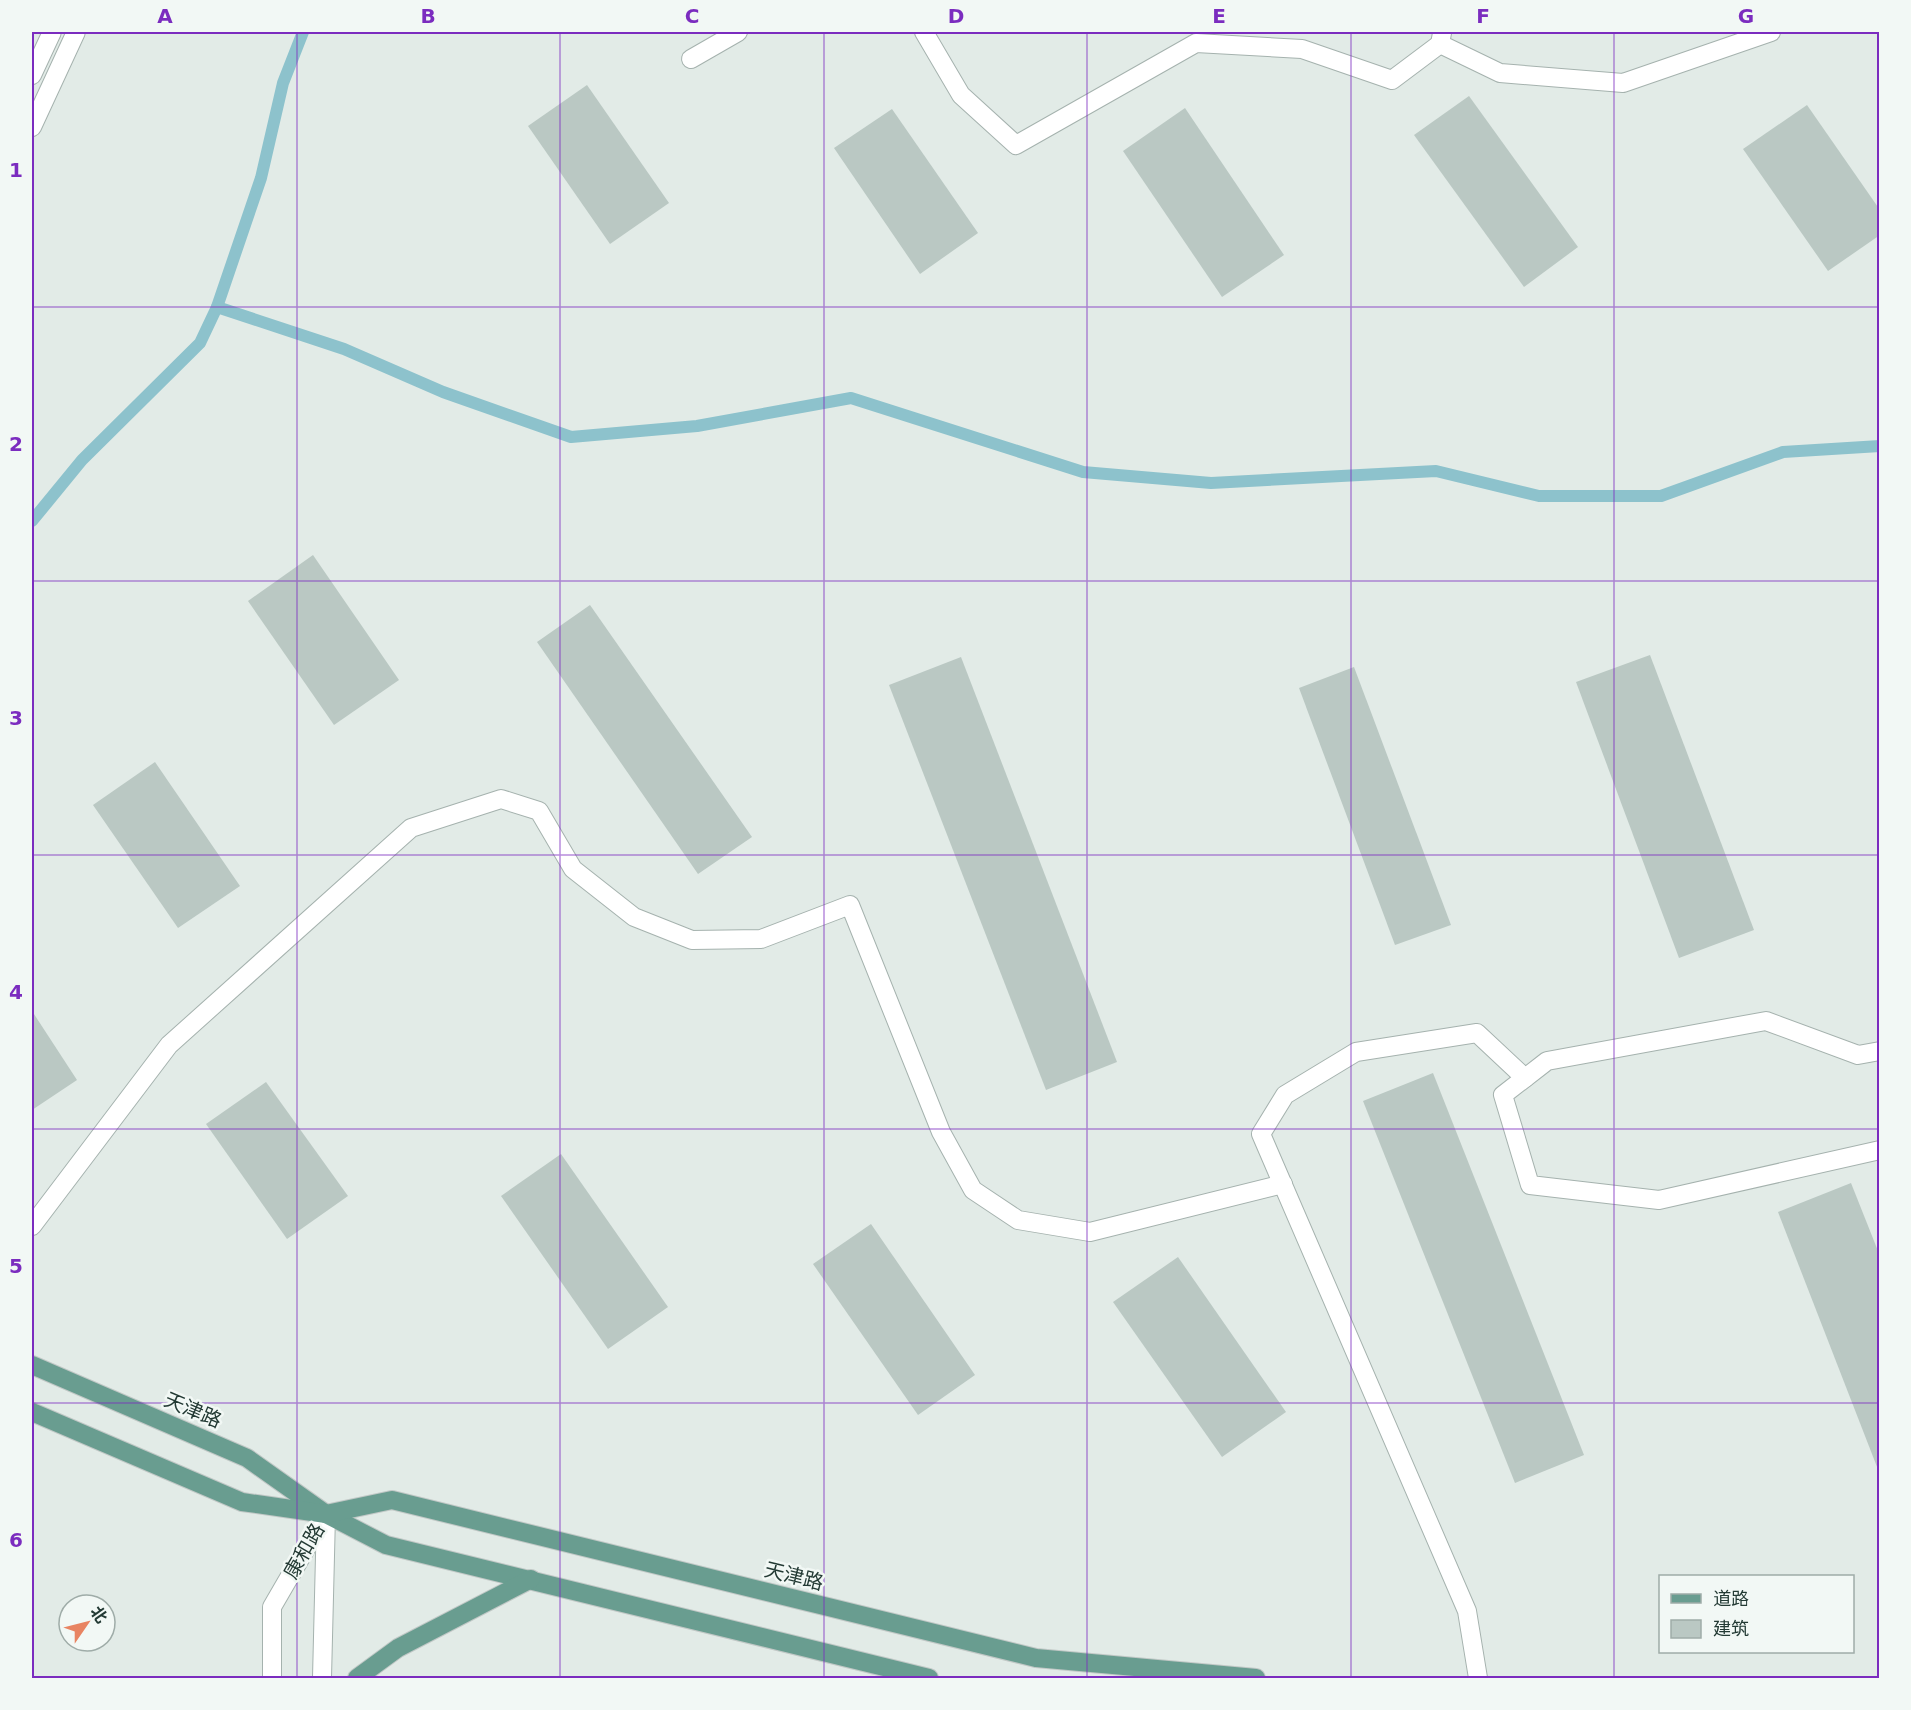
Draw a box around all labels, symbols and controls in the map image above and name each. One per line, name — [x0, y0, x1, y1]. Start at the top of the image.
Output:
text: A — [157, 4, 173, 28]
text: B — [420, 4, 436, 28]
text: C — [685, 4, 699, 28]
text: D — [948, 4, 964, 28]
text: E — [1212, 4, 1226, 28]
text: F — [1476, 4, 1490, 28]
text: G — [1738, 4, 1754, 28]
text: 1 — [9, 158, 23, 182]
text: 2 — [9, 432, 23, 456]
text: 3 — [9, 706, 23, 730]
text: 4 — [9, 980, 23, 1004]
text: 5 — [9, 1254, 23, 1278]
street label: 天津路 — [161, 1387, 225, 1433]
street label: 康和路 — [279, 1519, 329, 1583]
text: 6 — [9, 1528, 23, 1552]
street label: 天津路 — [762, 1557, 826, 1595]
legend — [1659, 1575, 1854, 1653]
text: 道路 — [1713, 1588, 1749, 1609]
north arrow — [57, 1593, 117, 1653]
text: 北 — [87, 1603, 111, 1627]
text: 建筑 — [1713, 1618, 1749, 1639]

